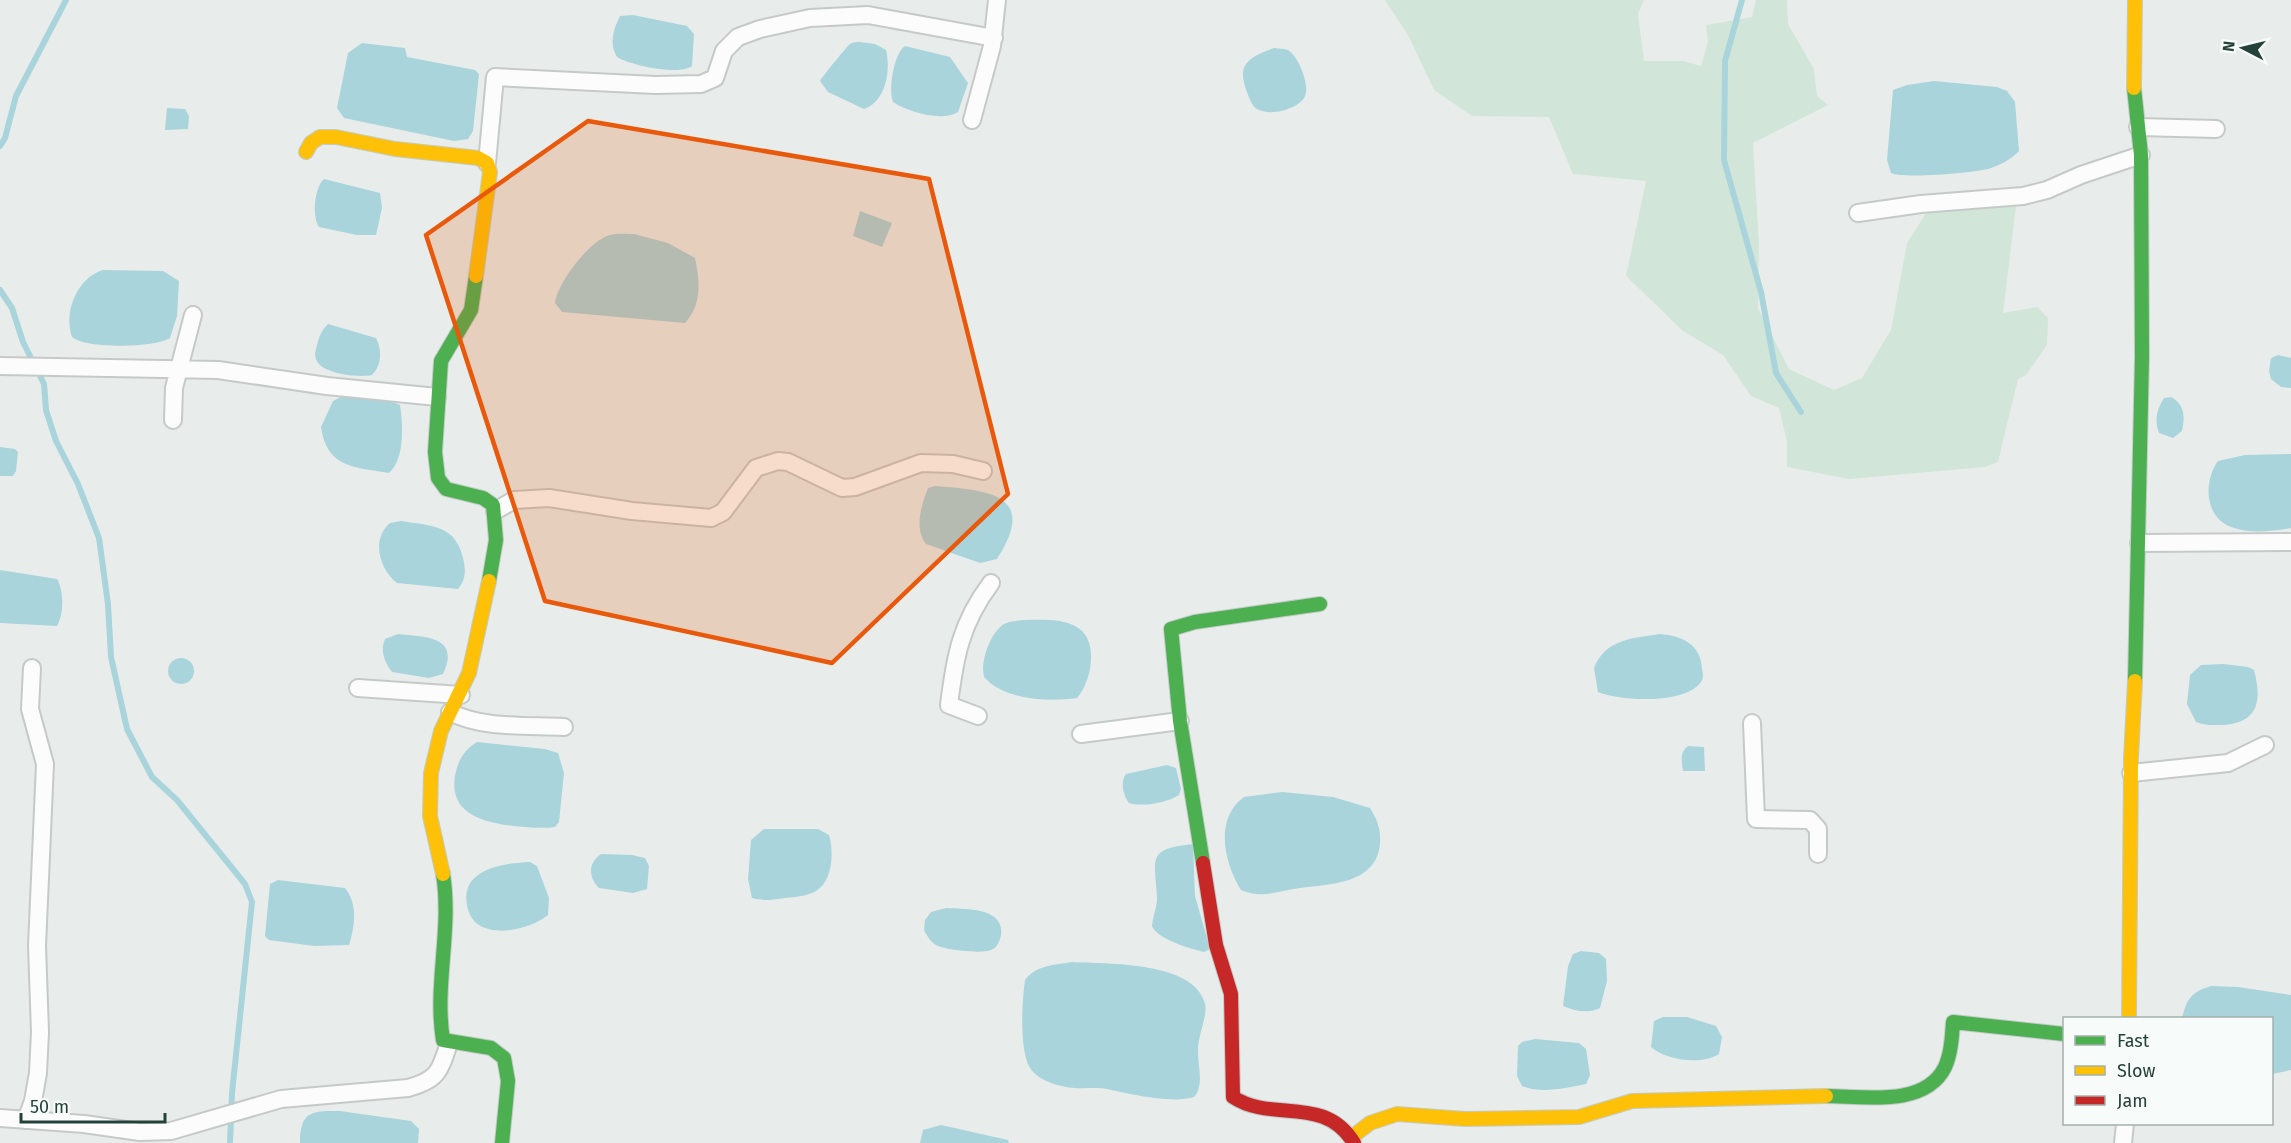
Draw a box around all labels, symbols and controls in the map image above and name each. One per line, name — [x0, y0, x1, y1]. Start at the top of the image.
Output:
north arrow — [2213, 18, 2273, 78]
text: N — [2219, 40, 2239, 53]
legend — [2063, 1017, 2273, 1125]
text: Fast — [2117, 1030, 2150, 1052]
text: Slow — [2117, 1060, 2156, 1082]
scale bar — [21, 1086, 165, 1124]
text: Jam — [2117, 1090, 2148, 1112]
text: 50 m — [30, 1096, 69, 1118]

